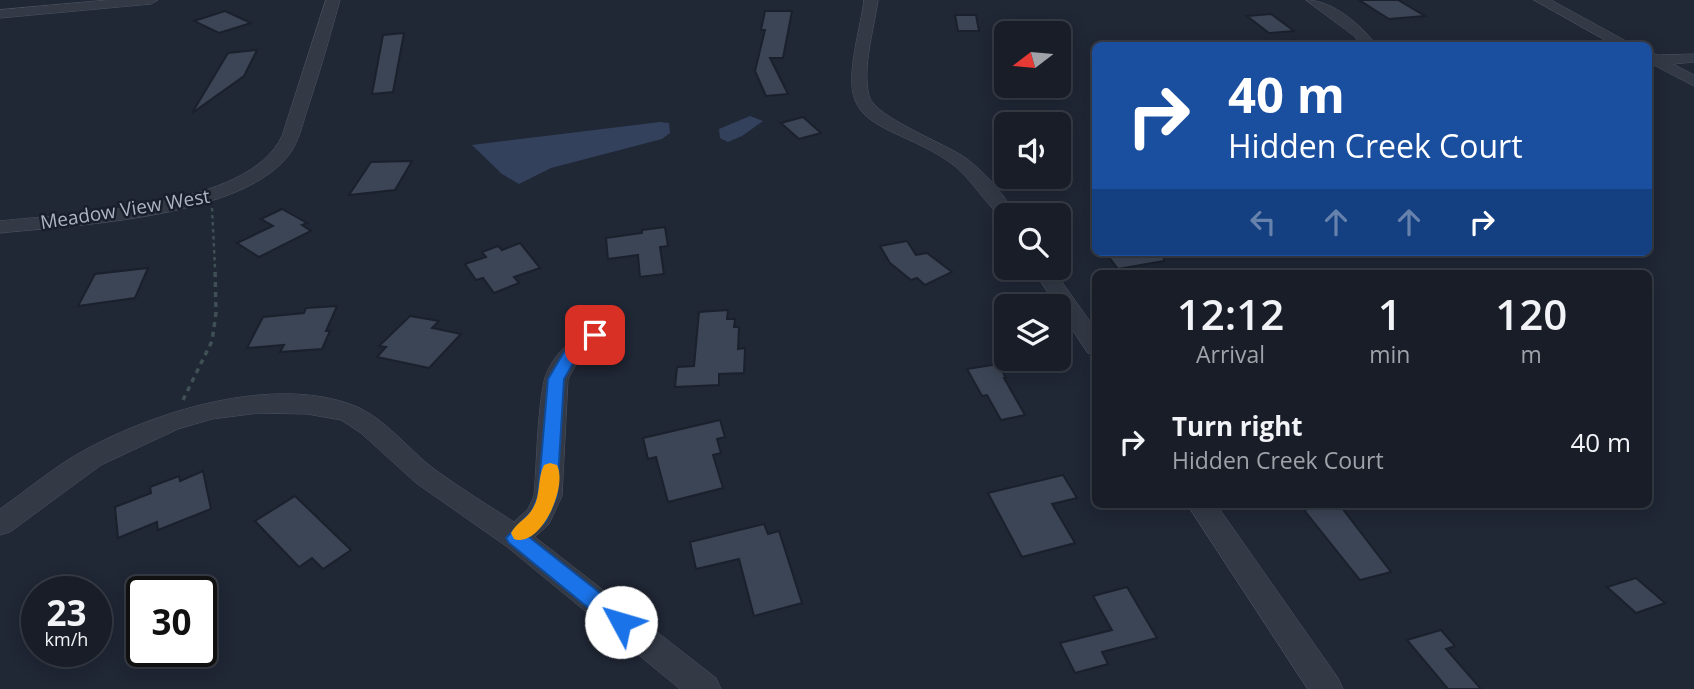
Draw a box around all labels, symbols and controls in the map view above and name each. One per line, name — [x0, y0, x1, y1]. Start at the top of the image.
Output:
north arrow — [994, 21, 1071, 98]
map controls — [994, 21, 1071, 371]
text: 40 m — [1228, 61, 1345, 127]
icon: right — [1113, 70, 1204, 161]
button: sound — [994, 112, 1071, 189]
text: Hidden Creek Court — [1228, 124, 1523, 167]
street label: Meadow View West — [38, 183, 212, 235]
button: search — [994, 203, 1071, 280]
icon: left — [1244, 203, 1282, 241]
icon: ahead — [1317, 203, 1355, 241]
icon: ahead — [1390, 203, 1428, 241]
icon: right — [1463, 203, 1501, 241]
text: 12:12 — [1177, 285, 1284, 342]
text: 1 — [1378, 285, 1402, 342]
text: 120 — [1495, 285, 1567, 342]
button: layers — [994, 294, 1071, 371]
pin — [565, 305, 625, 365]
icon: arrive — [576, 316, 614, 354]
text: Arrival — [1196, 338, 1265, 370]
text: min — [1369, 338, 1410, 370]
text: m — [1521, 338, 1542, 370]
text: Turn right — [1172, 408, 1303, 444]
icon: right — [1113, 423, 1151, 461]
text: 40 m — [1570, 424, 1631, 460]
text: Hidden Creek Court — [1172, 444, 1384, 476]
speed limit sign: 30 — [126, 576, 217, 667]
position arrow — [584, 585, 658, 659]
text: 23 — [46, 589, 87, 636]
text: km/h — [45, 627, 88, 651]

